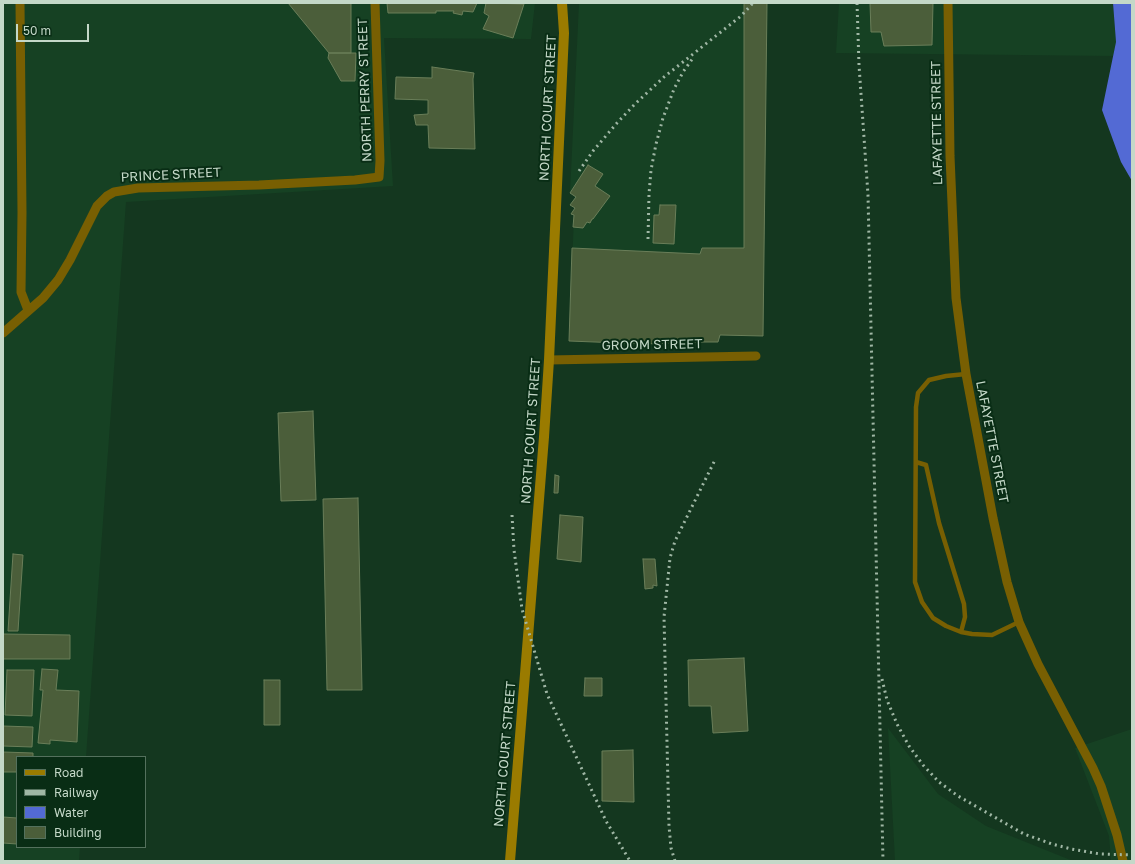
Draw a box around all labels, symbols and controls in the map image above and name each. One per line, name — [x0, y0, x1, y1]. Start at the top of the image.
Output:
scale bar — [18, 16, 91, 42]
street label: NORTH PERRY STREET — [355, 18, 375, 162]
text: 50 m — [23, 23, 51, 38]
street label: NORTH COURT STREET — [536, 34, 560, 182]
street label: LAFAYETTE STREET — [928, 61, 946, 185]
street label: PRINCE STREET — [120, 165, 222, 185]
street label: GROOM STREET — [601, 336, 703, 354]
street label: NORTH COURT STREET — [518, 357, 544, 505]
street label: LAFAYETTE STREET — [972, 380, 1012, 504]
street label: NORTH COURT STREET — [491, 680, 519, 828]
legend — [16, 756, 146, 848]
text: Road — [54, 765, 83, 780]
text: Railway — [54, 785, 99, 800]
text: Water — [54, 805, 88, 820]
text: Building — [54, 825, 102, 840]

